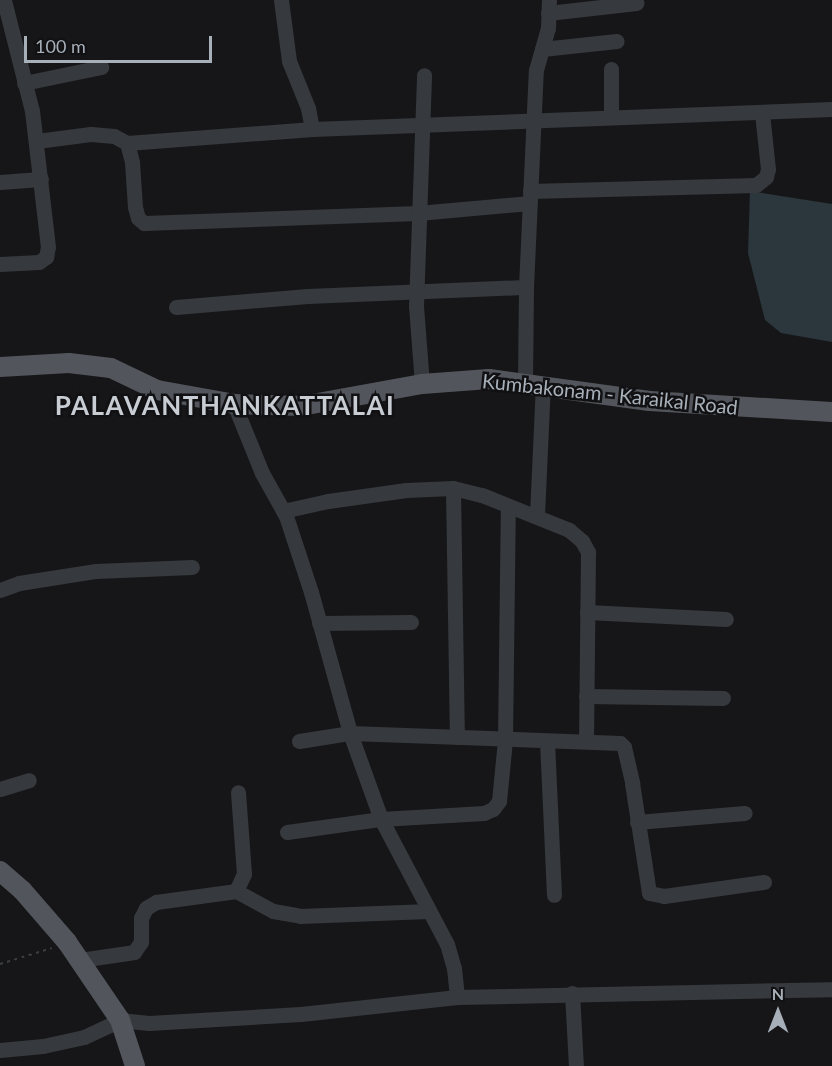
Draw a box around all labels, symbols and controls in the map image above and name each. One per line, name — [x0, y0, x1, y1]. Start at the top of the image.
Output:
scale bar — [27, 24, 214, 62]
text: 100 m — [35, 35, 86, 57]
street label: Kumbakonam - Karaikal Road — [481, 369, 739, 419]
district label: PALAVANTHANKATTALAI — [55, 390, 395, 422]
north arrow — [748, 982, 808, 1042]
text: N — [772, 984, 784, 1003]

